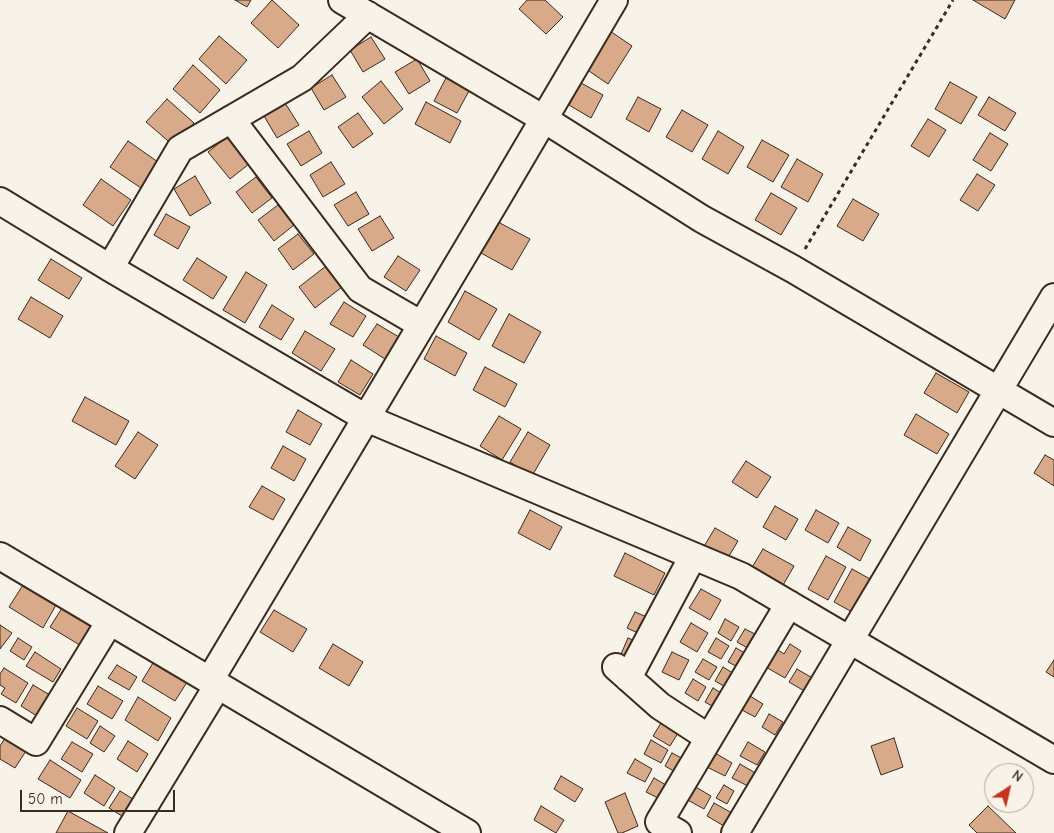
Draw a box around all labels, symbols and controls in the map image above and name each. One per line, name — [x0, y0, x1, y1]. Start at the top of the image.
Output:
north arrow — [984, 763, 1034, 813]
text: N — [1009, 767, 1026, 786]
scale bar — [22, 780, 178, 812]
text: 50 m — [28, 790, 63, 808]

